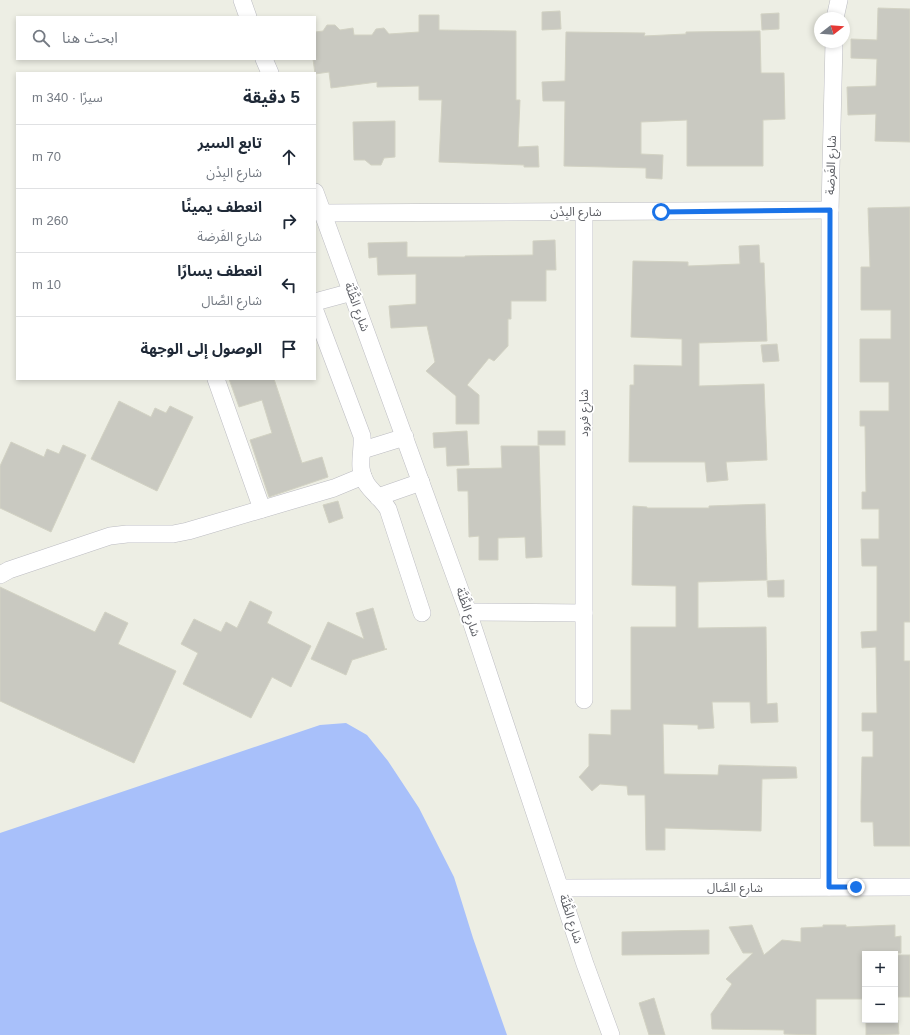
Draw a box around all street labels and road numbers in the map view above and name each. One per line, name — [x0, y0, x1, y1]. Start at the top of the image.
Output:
street label: شارع الفَرضة — [823, 135, 841, 195]
street label: شارع البِدْن — [550, 205, 602, 221]
street label: شارع الظَّنَّة — [340, 280, 374, 334]
street label: شارع فرود — [577, 389, 593, 437]
street label: شارع الظَّنَّة — [451, 585, 485, 639]
street label: شارع الصَّال — [707, 881, 763, 897]
street label: شارع الظَّنَّة — [555, 892, 587, 946]

